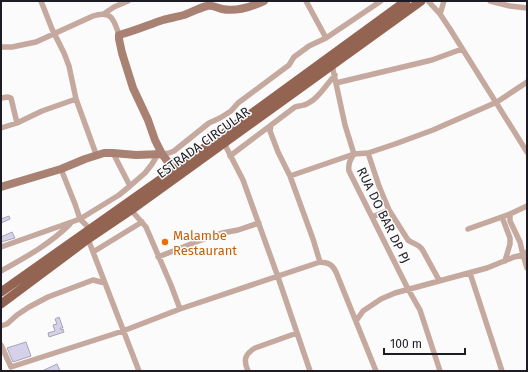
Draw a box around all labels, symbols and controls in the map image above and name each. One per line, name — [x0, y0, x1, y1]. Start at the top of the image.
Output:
street label: ESTRADA CIRCULAR — [154, 104, 253, 181]
street label: RUA DO BAR DP PJ — [354, 165, 413, 266]
place label: Malambe Restaurant — [173, 228, 237, 258]
marker: Malambe Restaurant — [160, 237, 170, 247]
scale bar — [384, 330, 465, 356]
text: 100 m — [390, 337, 422, 351]

